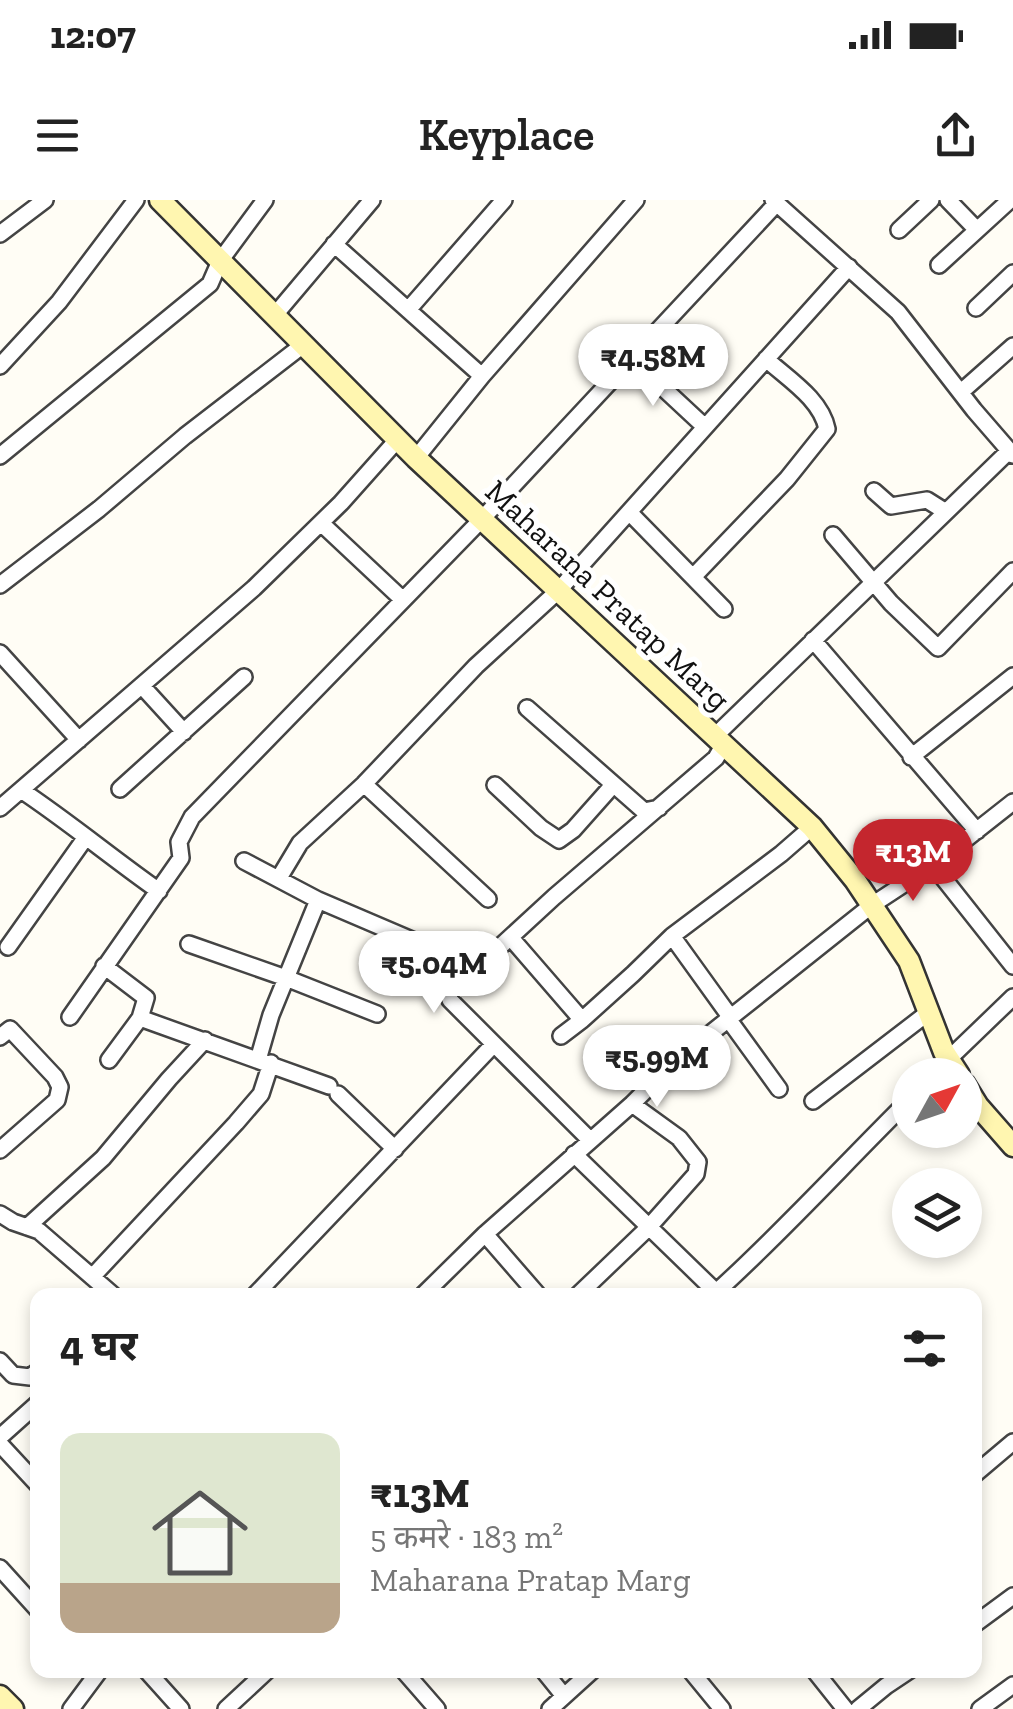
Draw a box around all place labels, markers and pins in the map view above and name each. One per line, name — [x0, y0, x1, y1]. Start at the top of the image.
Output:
pin: ₹4.58M — [572, 324, 734, 409]
pin: ₹13M — [854, 819, 972, 904]
pin: ₹5.04M — [353, 931, 515, 1016]
pin: ₹5.99M — [576, 1025, 738, 1110]

